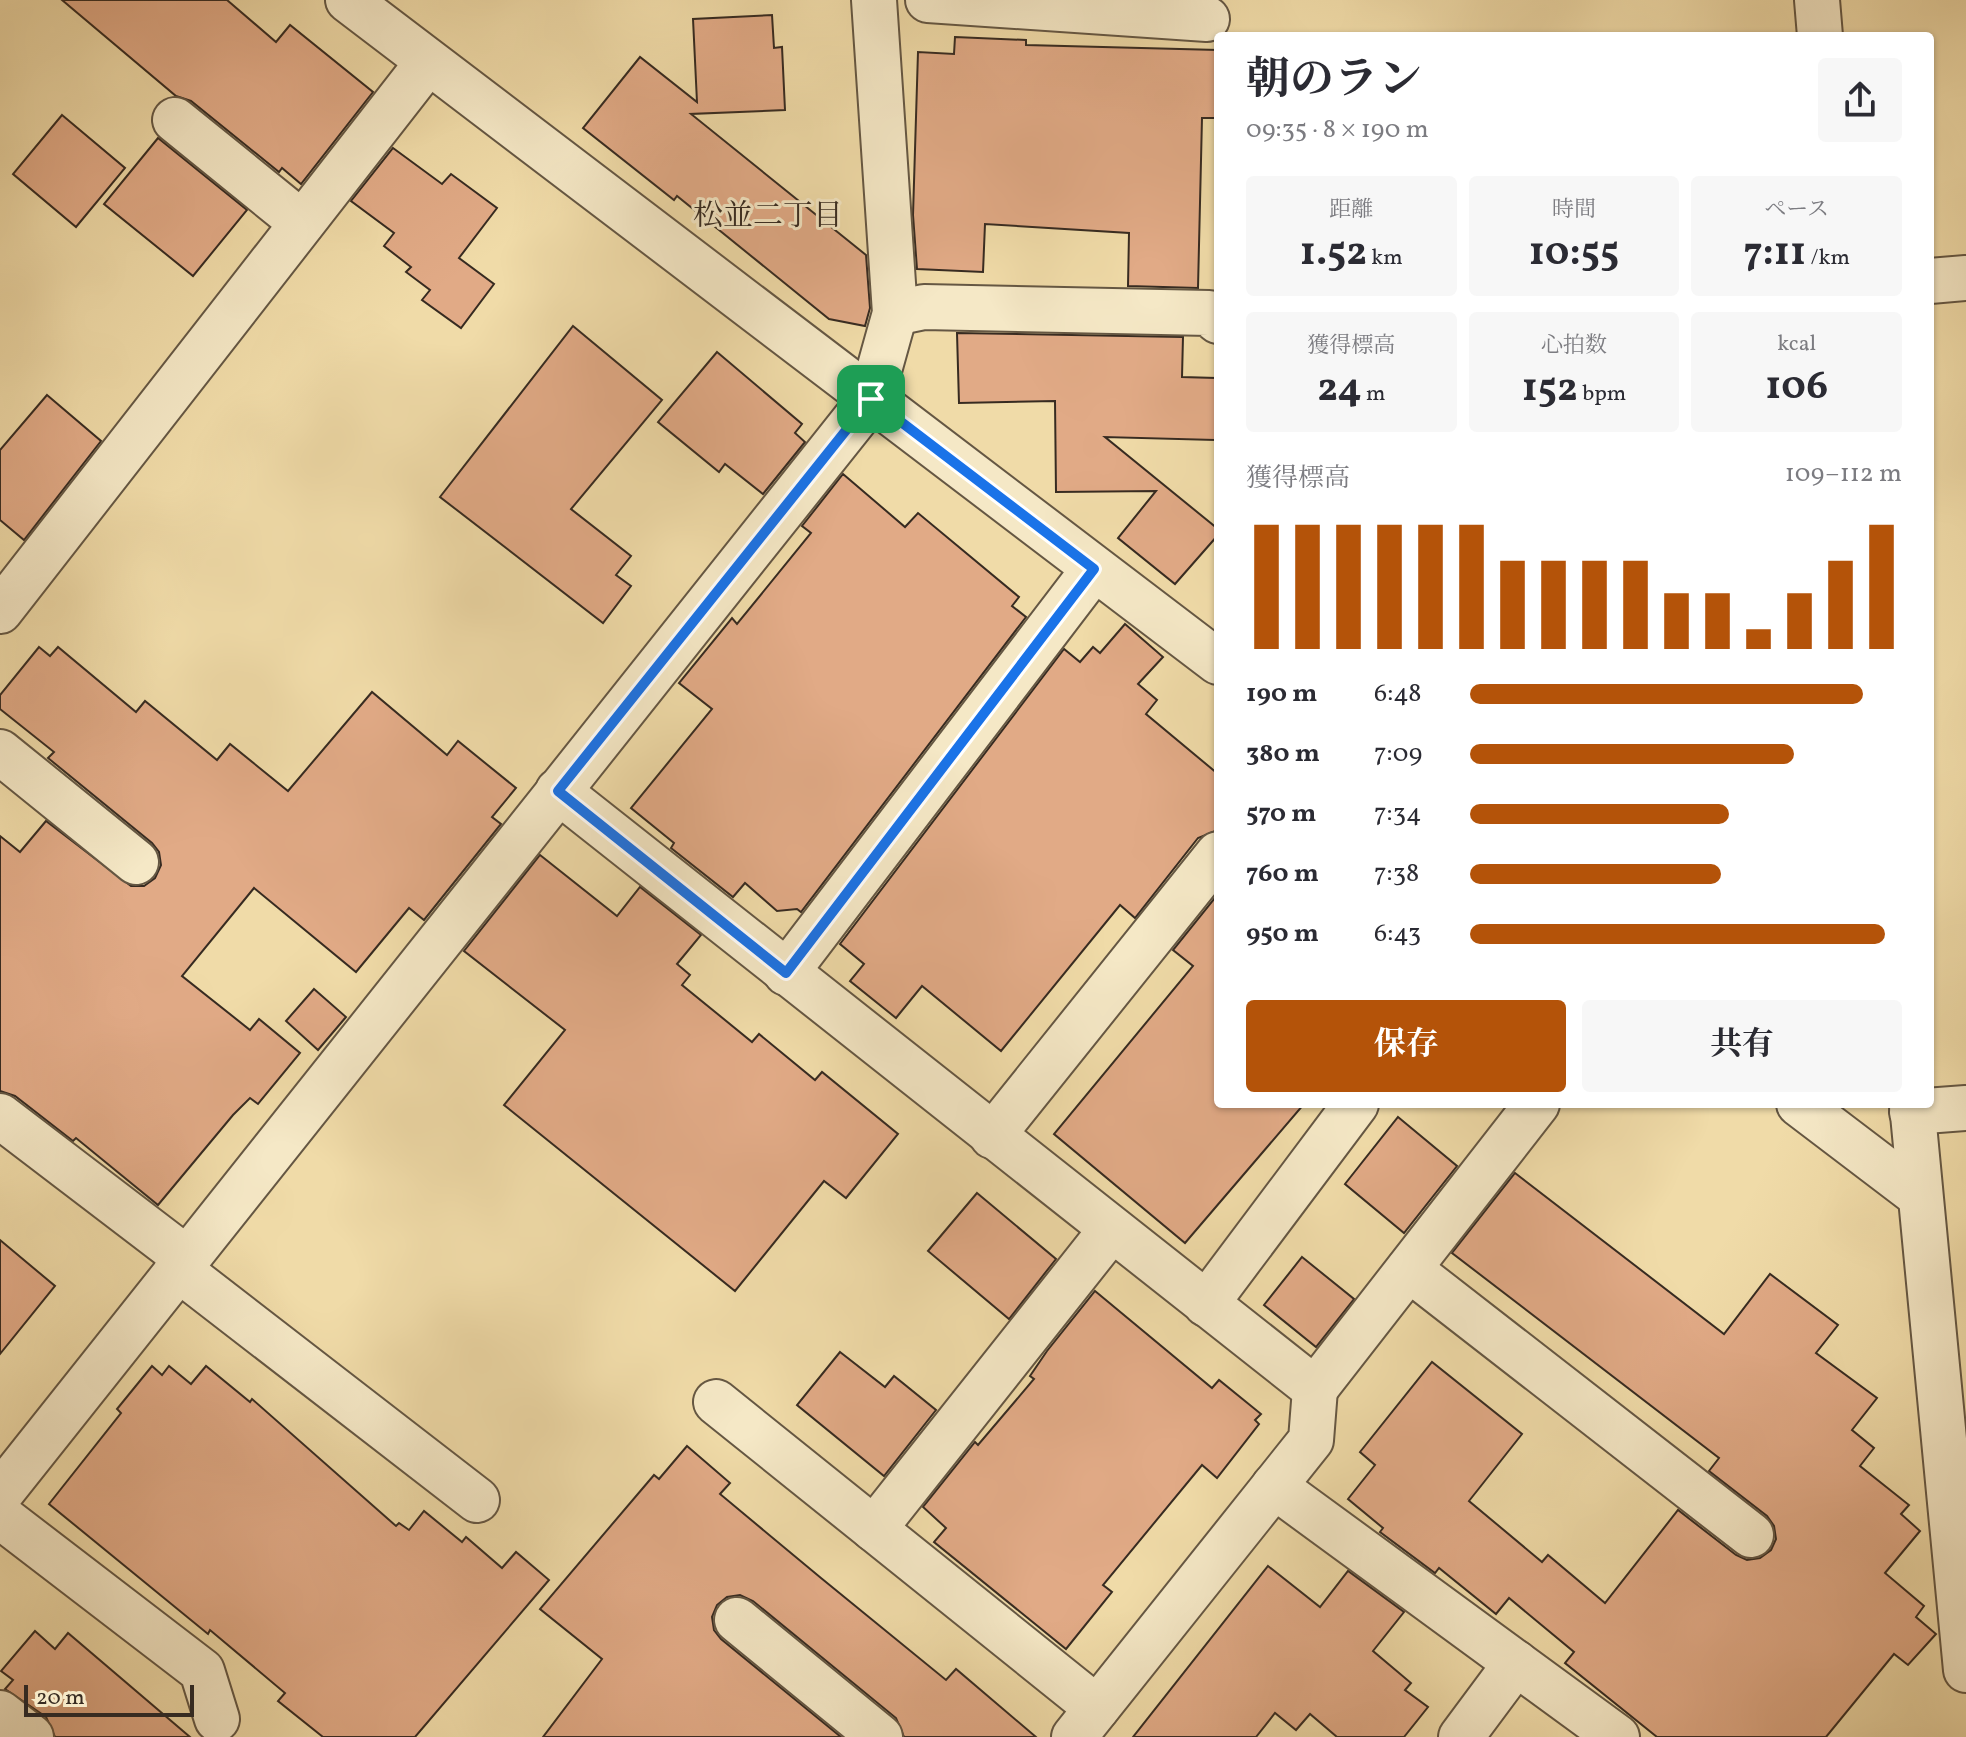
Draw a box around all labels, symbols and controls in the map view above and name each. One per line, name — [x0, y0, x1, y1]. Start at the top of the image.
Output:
text: 朝のラン — [1246, 51, 1422, 112]
button: share — [1818, 58, 1902, 142]
text: 09:35 · 8 × 190 m — [1246, 112, 1429, 148]
text: 距離 — [1329, 195, 1373, 226]
text: 時間 — [1552, 195, 1596, 226]
text: ペース — [1764, 195, 1829, 226]
district label: 松並二丁目 — [693, 196, 843, 238]
text: 1.52 — [1300, 226, 1367, 282]
text: 10:55 — [1529, 226, 1619, 282]
text: 7:11 — [1743, 226, 1806, 282]
text: km — [1367, 243, 1403, 274]
text: /km — [1806, 243, 1850, 274]
text: kcal — [1777, 329, 1816, 360]
text: 獲得標高 — [1307, 331, 1395, 362]
text: 心拍数 — [1541, 331, 1607, 362]
text: 106 — [1765, 360, 1828, 416]
text: 24 — [1317, 362, 1362, 418]
text: 152 — [1522, 362, 1578, 418]
pin — [837, 365, 905, 433]
icon: arrive — [849, 377, 893, 421]
text: m — [1362, 379, 1386, 410]
text: bpm — [1578, 379, 1626, 410]
text: 109–112 m — [1785, 456, 1902, 492]
text: 獲得標高 — [1246, 461, 1350, 497]
text: 190 m — [1246, 676, 1317, 712]
text: 6:48 — [1374, 676, 1422, 712]
text: 380 m — [1246, 736, 1320, 772]
text: 7:09 — [1374, 736, 1422, 772]
text: 570 m — [1246, 796, 1316, 832]
text: 7:34 — [1374, 796, 1422, 832]
text: 760 m — [1246, 856, 1319, 892]
text: 7:38 — [1374, 856, 1419, 892]
text: 950 m — [1246, 916, 1319, 952]
text: 6:43 — [1374, 916, 1421, 952]
button: 保存 — [1246, 1000, 1566, 1092]
button: 共有 — [1582, 1000, 1902, 1092]
scale bar — [24, 1681, 194, 1717]
text: 20 m — [36, 1683, 85, 1714]

